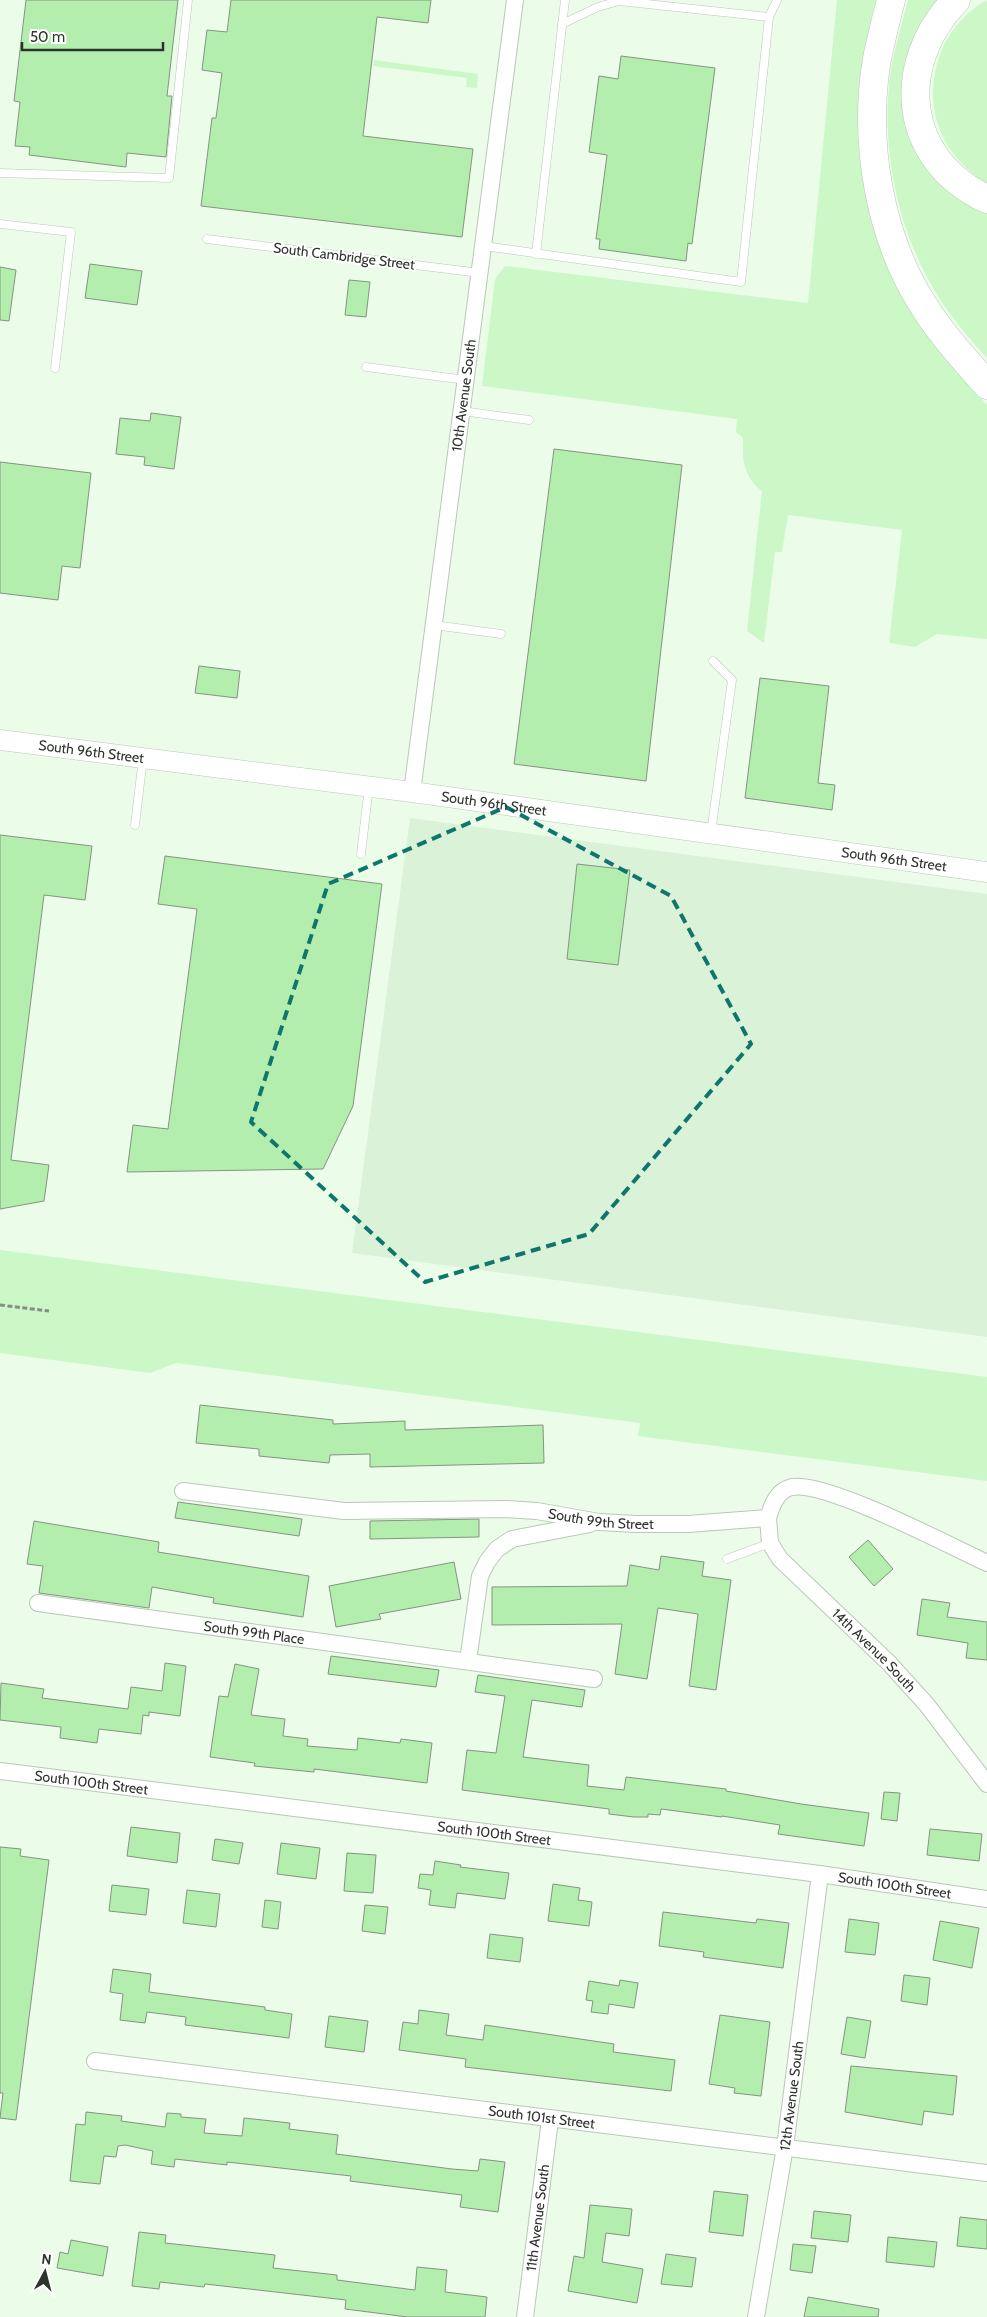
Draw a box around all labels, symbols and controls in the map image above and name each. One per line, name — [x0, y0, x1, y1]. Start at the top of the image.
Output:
scale bar — [22, 20, 164, 52]
text: 50 m — [30, 28, 65, 46]
street label: South Cambridge Street — [272, 238, 416, 274]
street label: 10th Avenue South — [447, 338, 480, 453]
street label: South 96th Street — [38, 736, 145, 767]
street label: South 96th Street — [440, 787, 548, 820]
street label: South 96th Street — [840, 843, 948, 875]
street label: South 99th Street — [547, 1504, 654, 1533]
street label: 14th Avenue South — [828, 1605, 920, 1696]
street label: South 99th Place — [202, 1617, 306, 1648]
street label: South 100th Street — [33, 1766, 149, 1799]
street label: South 100th Street — [436, 1817, 552, 1849]
street label: South 100th Street — [837, 1868, 953, 1903]
street label: 12th Avenue South — [776, 2040, 808, 2152]
street label: South 101st Street — [487, 2101, 596, 2133]
street label: 11th Avenue South — [522, 2163, 553, 2272]
north arrow — [20, 2247, 70, 2297]
text: N — [41, 2250, 53, 2269]

